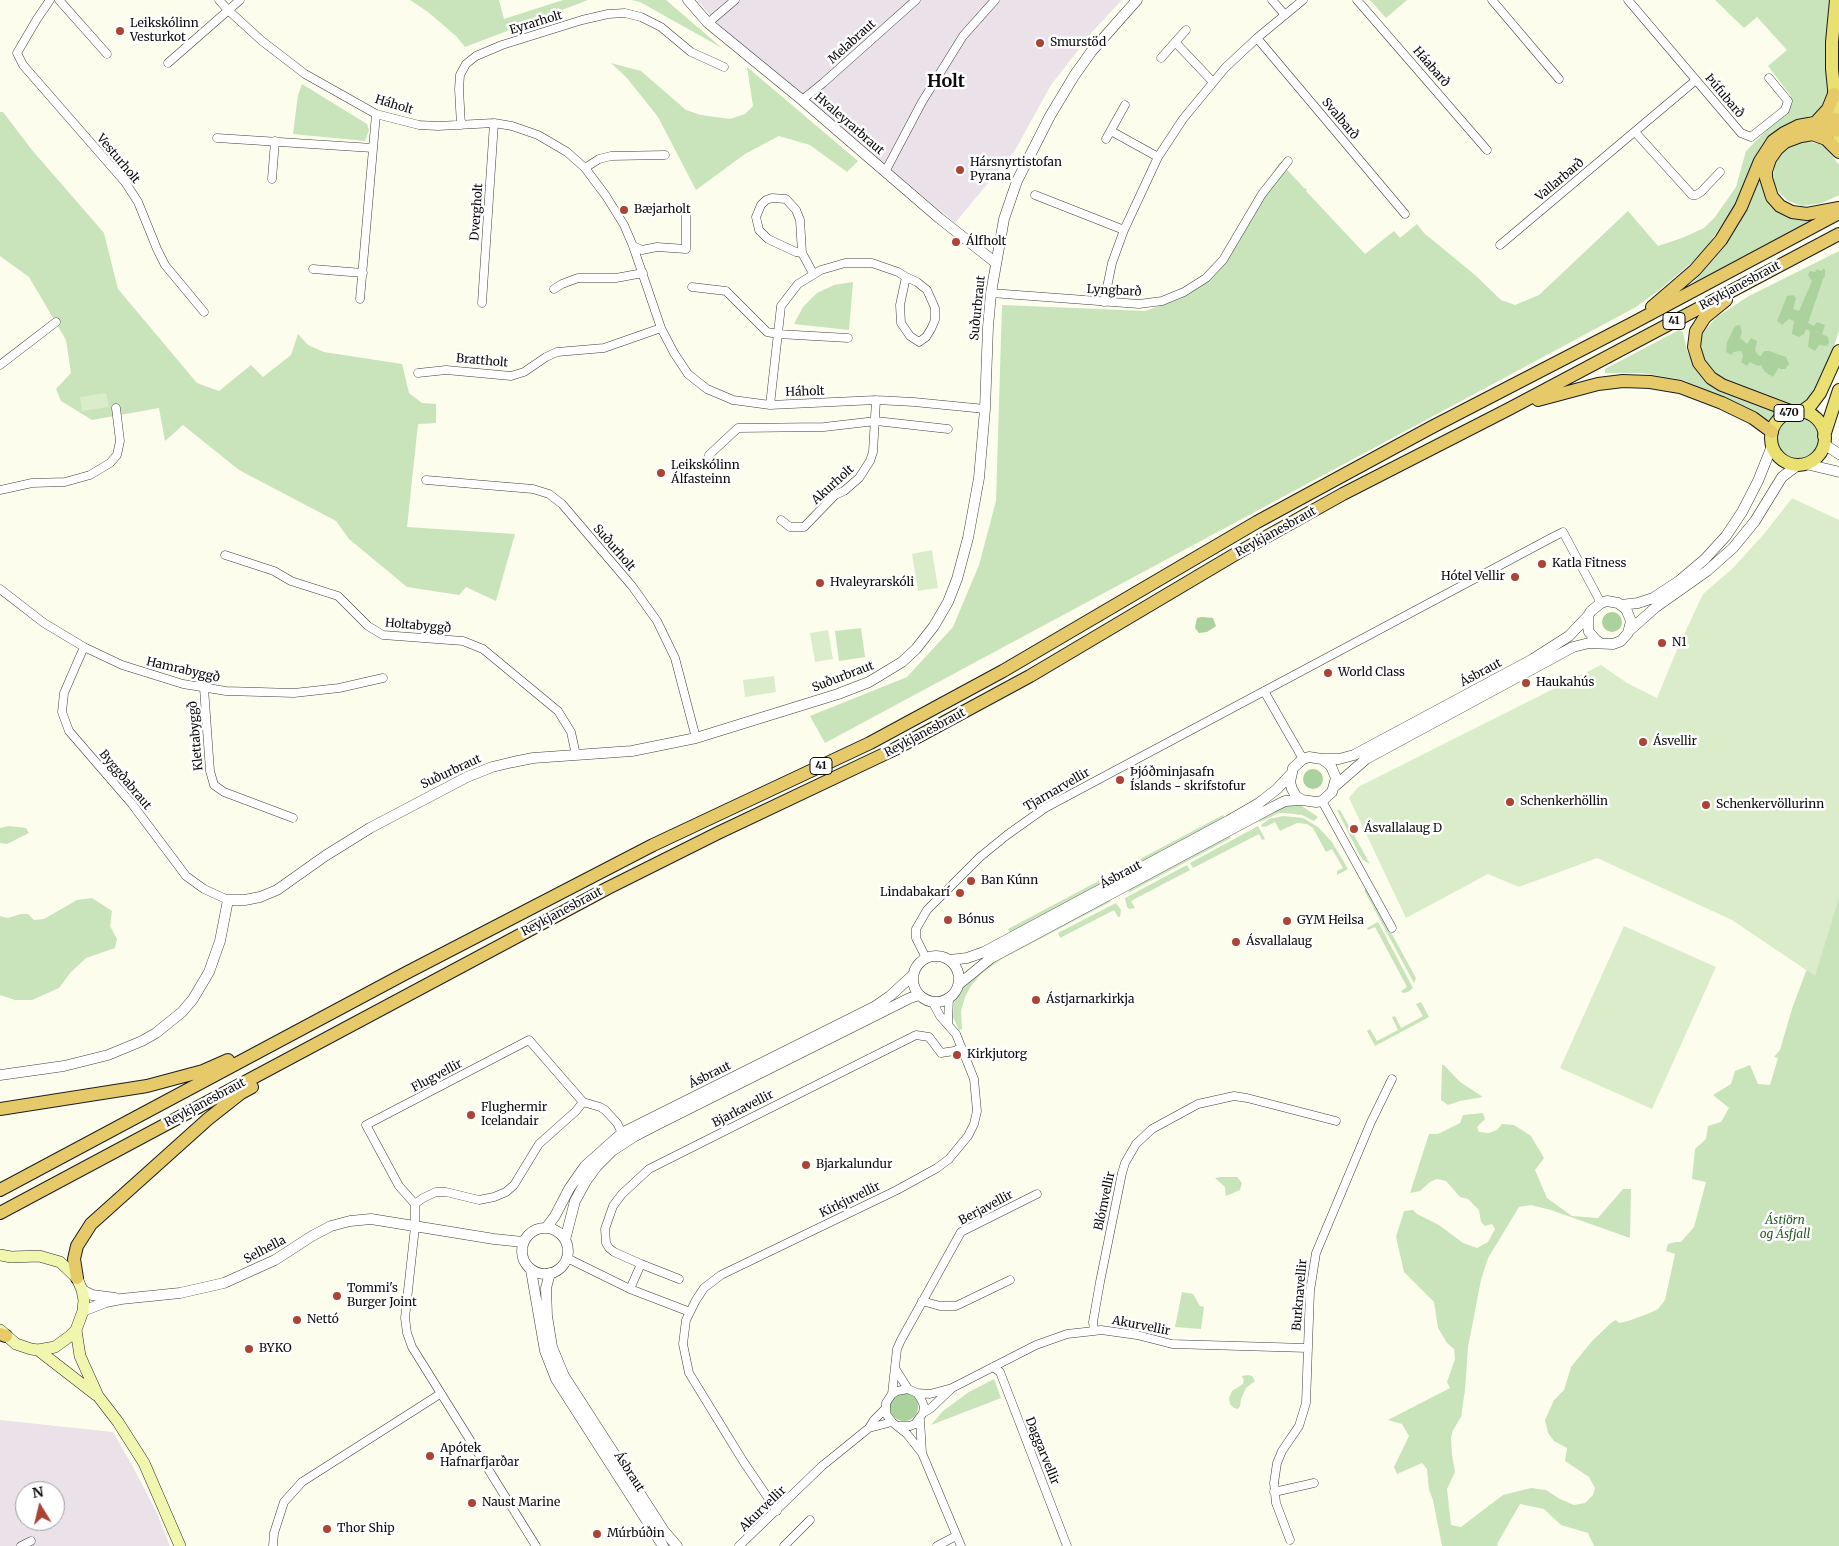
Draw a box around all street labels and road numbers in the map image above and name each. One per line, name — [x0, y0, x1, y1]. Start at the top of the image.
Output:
street label: Eyrarholt — [508, 8, 564, 38]
street label: Melabraut — [825, 17, 879, 67]
street label: Háabarð — [1410, 44, 1452, 90]
street label: Þúfubarð — [1702, 71, 1746, 121]
street label: Hvaleyrarbraut — [811, 90, 887, 158]
street label: Háholt — [373, 92, 415, 118]
street label: Svalbarð — [1319, 95, 1361, 143]
street label: Vesturholt — [93, 131, 143, 187]
street label: Vallarbarð — [1533, 156, 1587, 204]
street label: Dvergholt — [468, 183, 486, 241]
street label: Reykjanesbraut — [1697, 259, 1783, 313]
street label: Suðurbraut — [967, 275, 989, 341]
street label: Lyngbarð — [1086, 282, 1142, 300]
road number: 41 — [1663, 312, 1685, 330]
street label: Brattholt — [455, 352, 509, 370]
street label: Háholt — [785, 384, 825, 400]
road number: 470 — [1774, 404, 1804, 422]
street label: Akurholt — [809, 462, 857, 508]
street label: Reykjanesbraut — [1233, 504, 1319, 560]
street label: Suðurholt — [590, 522, 638, 574]
street label: Holtabyggð — [384, 616, 452, 636]
street label: Hamrabyggð — [145, 655, 221, 685]
street label: Ásbraut — [1458, 656, 1504, 690]
street label: Suðurbraut — [810, 659, 876, 695]
street label: Klettabyggð — [186, 701, 206, 771]
street label: Reykjanesbraut — [882, 706, 968, 760]
street label: Byggðabraut — [96, 747, 154, 813]
street label: Suðurbraut — [419, 752, 483, 792]
road number: 41 — [810, 758, 832, 774]
street label: Tjarnarvellir — [1022, 765, 1092, 815]
street label: Ásbraut — [1098, 858, 1144, 892]
street label: Reykjanesbraut — [519, 885, 605, 939]
street label: Flugvellir — [409, 1057, 465, 1095]
street label: Ásbraut — [687, 1059, 733, 1091]
street label: Reykjanesbraut — [162, 1076, 248, 1130]
street label: Bjarkavellir — [710, 1087, 776, 1131]
street label: Blómvellir — [1092, 1170, 1118, 1232]
street label: Kirkjuvellir — [817, 1179, 883, 1221]
street label: Berjavellir — [956, 1188, 1016, 1228]
street label: Selhella — [242, 1233, 288, 1267]
street label: Burknavellir — [1290, 1258, 1310, 1332]
street label: Akurvellir — [1111, 1313, 1171, 1339]
street label: Daggarvellir — [1022, 1415, 1062, 1487]
street label: Ásbraut — [611, 1449, 647, 1495]
street label: Akurvellir — [737, 1483, 789, 1535]

